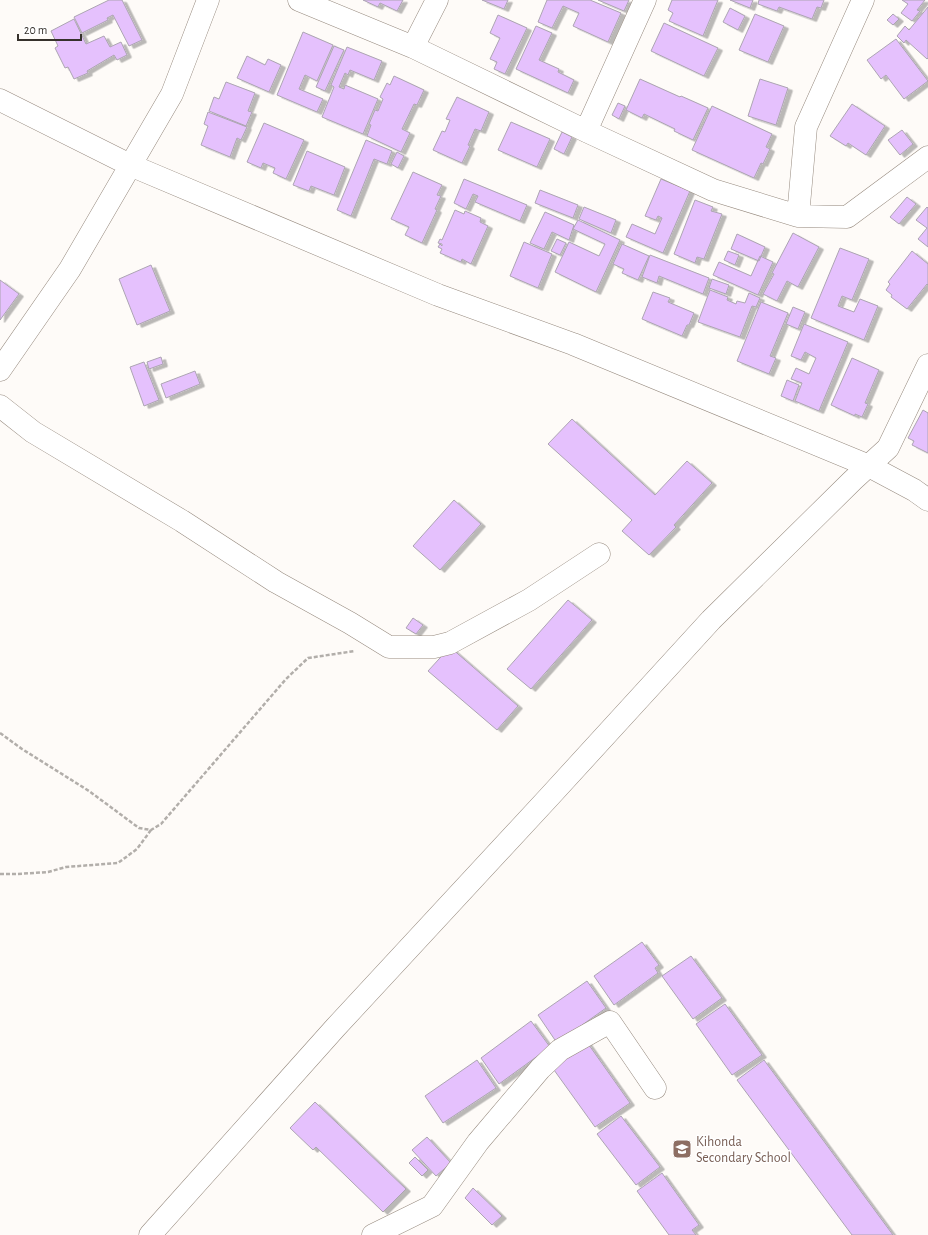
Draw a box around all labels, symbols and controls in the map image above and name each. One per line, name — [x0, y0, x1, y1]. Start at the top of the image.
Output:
scale bar — [18, 16, 81, 42]
text: 20 m — [24, 24, 47, 36]
place label: Kihonda Secondary School — [696, 1135, 791, 1165]
school or university icon: Kihonda Secondary School — [671, 1138, 693, 1160]

